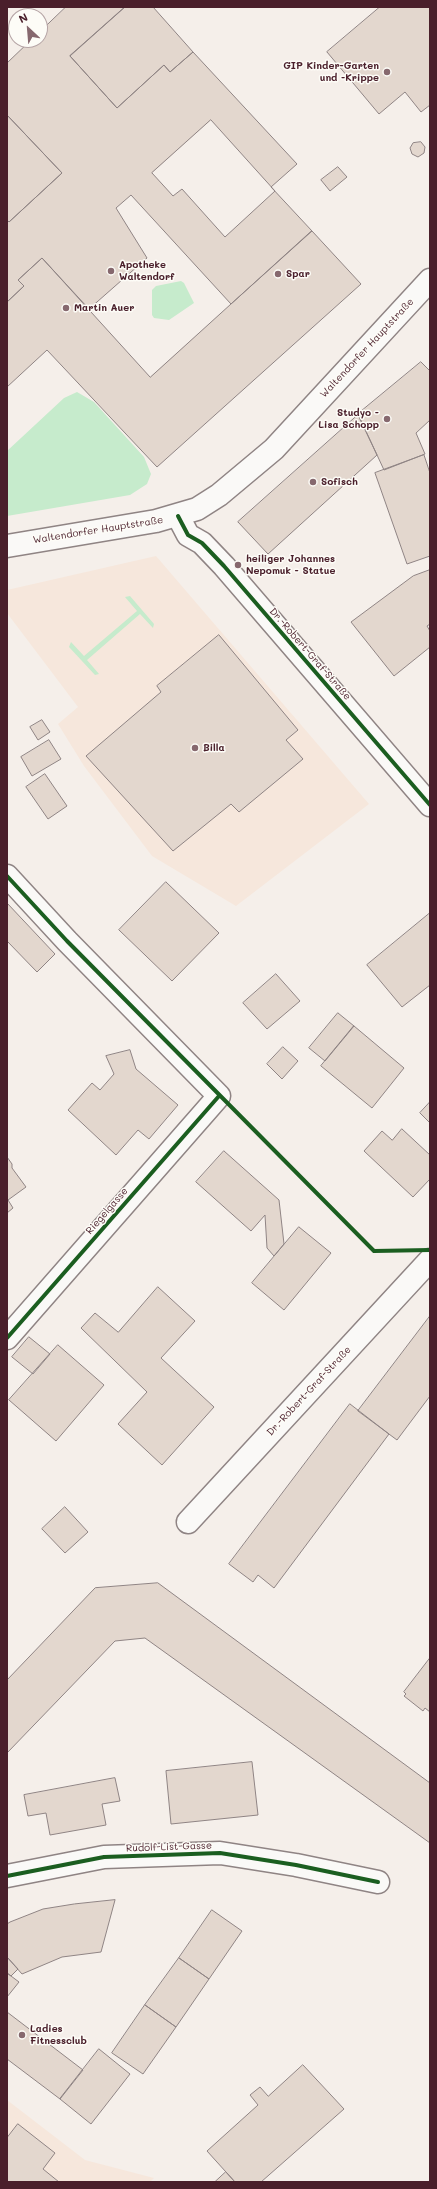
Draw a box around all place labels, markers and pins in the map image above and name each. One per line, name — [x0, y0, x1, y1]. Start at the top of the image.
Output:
place label: GIP Kinder-Garten und -Krippe — [283, 60, 379, 84]
marker: GIP Kinder-Garten und -Krippe — [382, 67, 392, 77]
place label: Apotheke Waltendorf — [119, 259, 174, 282]
marker: Apotheke Waltendorf — [106, 266, 116, 276]
place label: Spar — [286, 268, 310, 280]
marker: Spar — [273, 269, 283, 279]
place label: Martin Auer — [74, 302, 134, 314]
marker: Martin Auer — [61, 303, 71, 313]
place label: Studyo - Lisa Schopp — [318, 407, 379, 430]
marker: Studyo - Lisa Schopp — [382, 414, 392, 424]
place label: Sofisch — [321, 476, 358, 488]
marker: Sofisch — [308, 477, 318, 487]
place label: heiliger Johannes Nepomuk - Statue — [246, 553, 335, 576]
marker: heiliger Johannes Nepomuk - Statue — [233, 560, 243, 570]
place label: Billa — [203, 742, 225, 754]
marker: Billa — [190, 743, 200, 753]
place label: Ladies Fitnessclub — [30, 2023, 87, 2046]
marker: Ladies Fitnessclub — [17, 2030, 27, 2040]

